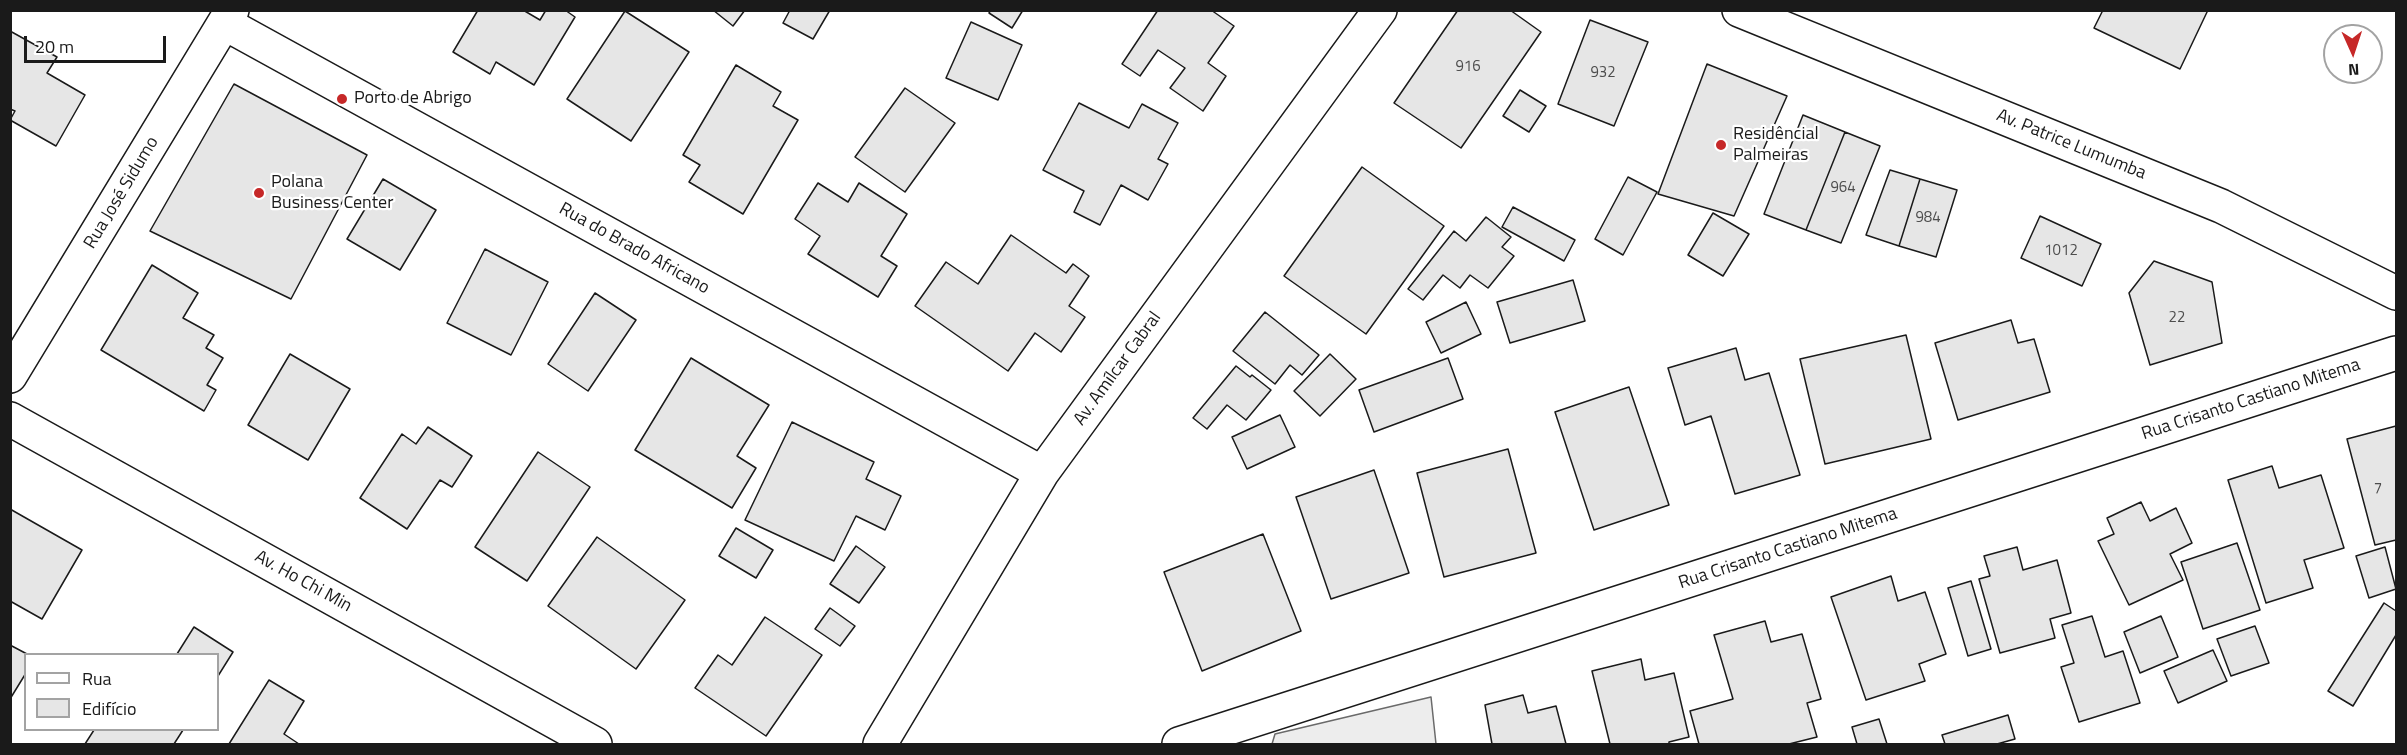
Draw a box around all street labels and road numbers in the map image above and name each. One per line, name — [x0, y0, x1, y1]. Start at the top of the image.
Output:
street label: Av. Patrice Lumumba — [1993, 105, 2149, 185]
street label: Rua José Sidumo — [80, 133, 164, 253]
street label: Rua do Brado Africano — [555, 199, 713, 299]
street label: Av. Amílcar Cabral — [1070, 308, 1166, 430]
street label: Rua Crisanto Castiano Mitema — [2139, 354, 2363, 446]
street label: Rua Crisanto Castiano Mitema — [1676, 503, 1900, 595]
street label: Av. Ho Chi Min — [251, 546, 355, 618]

